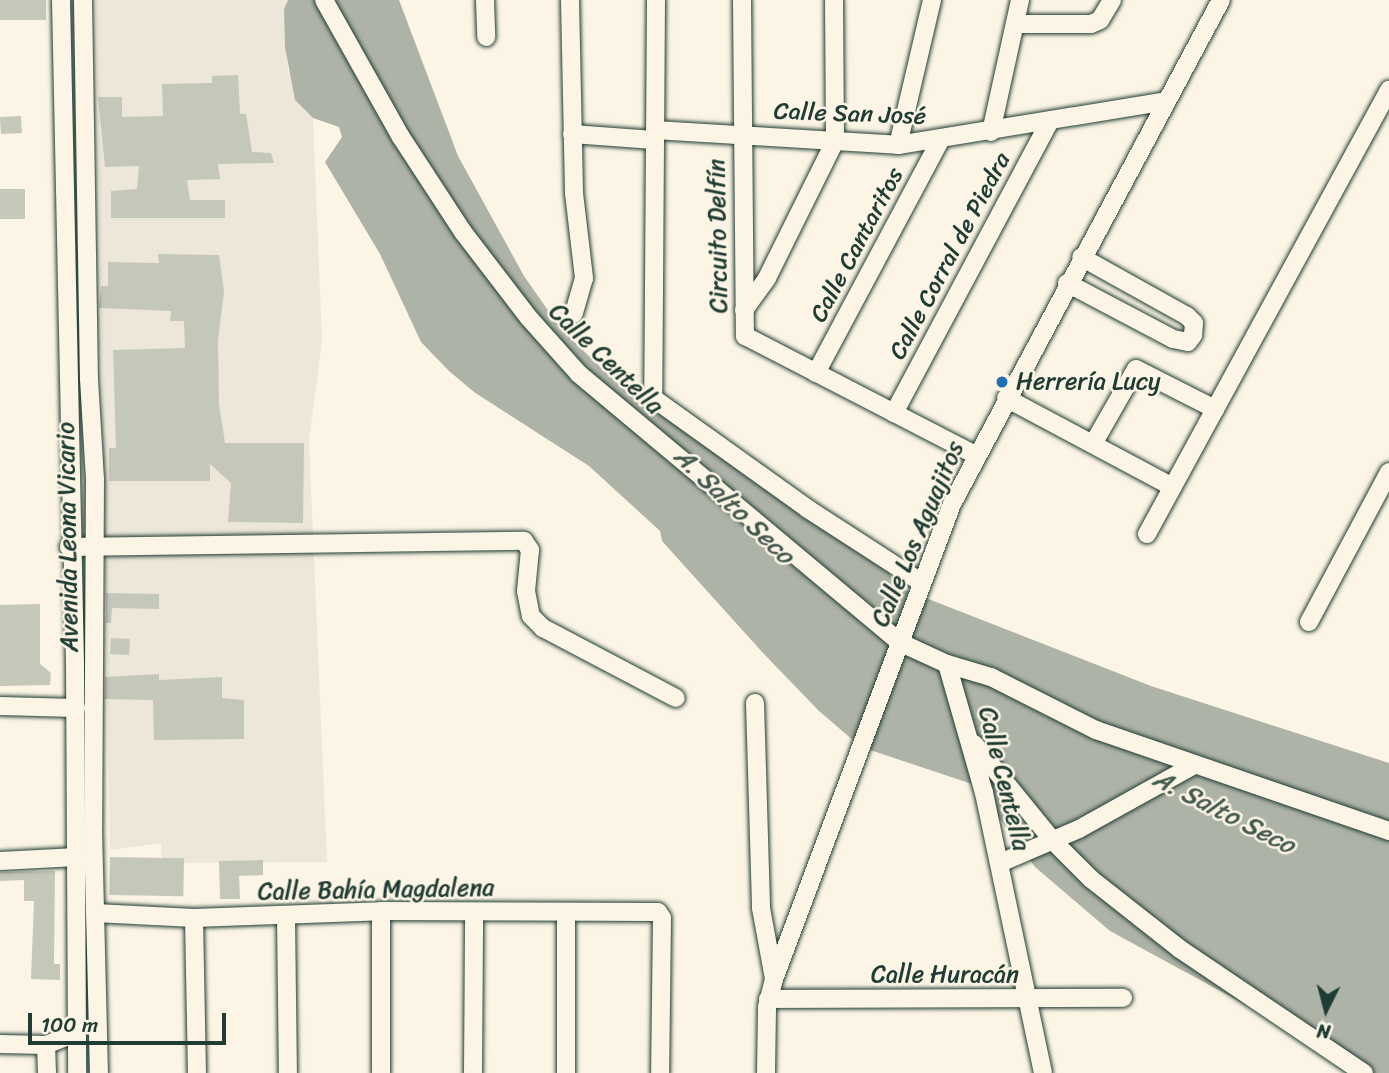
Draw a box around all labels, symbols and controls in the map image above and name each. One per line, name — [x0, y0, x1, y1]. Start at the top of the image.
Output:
street label: Calle San José — [773, 97, 927, 131]
street label: Calle Corral de Piedra — [883, 147, 1017, 365]
street label: Circuito Delfín — [702, 158, 734, 314]
street label: Calle Cantaritos — [804, 162, 910, 328]
street label: Calle Centella — [543, 297, 669, 421]
place label: Herrería Lucy — [1016, 368, 1160, 396]
marker: Herrería Lucy — [994, 374, 1010, 390]
street label: Avenida Leona Vicario — [52, 422, 84, 652]
street label: Calle Los Aguajitos — [866, 436, 970, 632]
water label: A. Salto Seco — [667, 441, 801, 571]
street label: Calle Centella — [972, 704, 1036, 854]
water label: A. Salto Seco — [1148, 763, 1300, 861]
street label: Calle Bahía Magdalena — [258, 874, 494, 906]
street label: Calle Huracán — [871, 961, 1019, 989]
north arrow — [1291, 975, 1361, 1045]
scale bar — [32, 1000, 229, 1044]
text: 100 m — [41, 1006, 98, 1044]
text: N — [1315, 1014, 1332, 1048]

